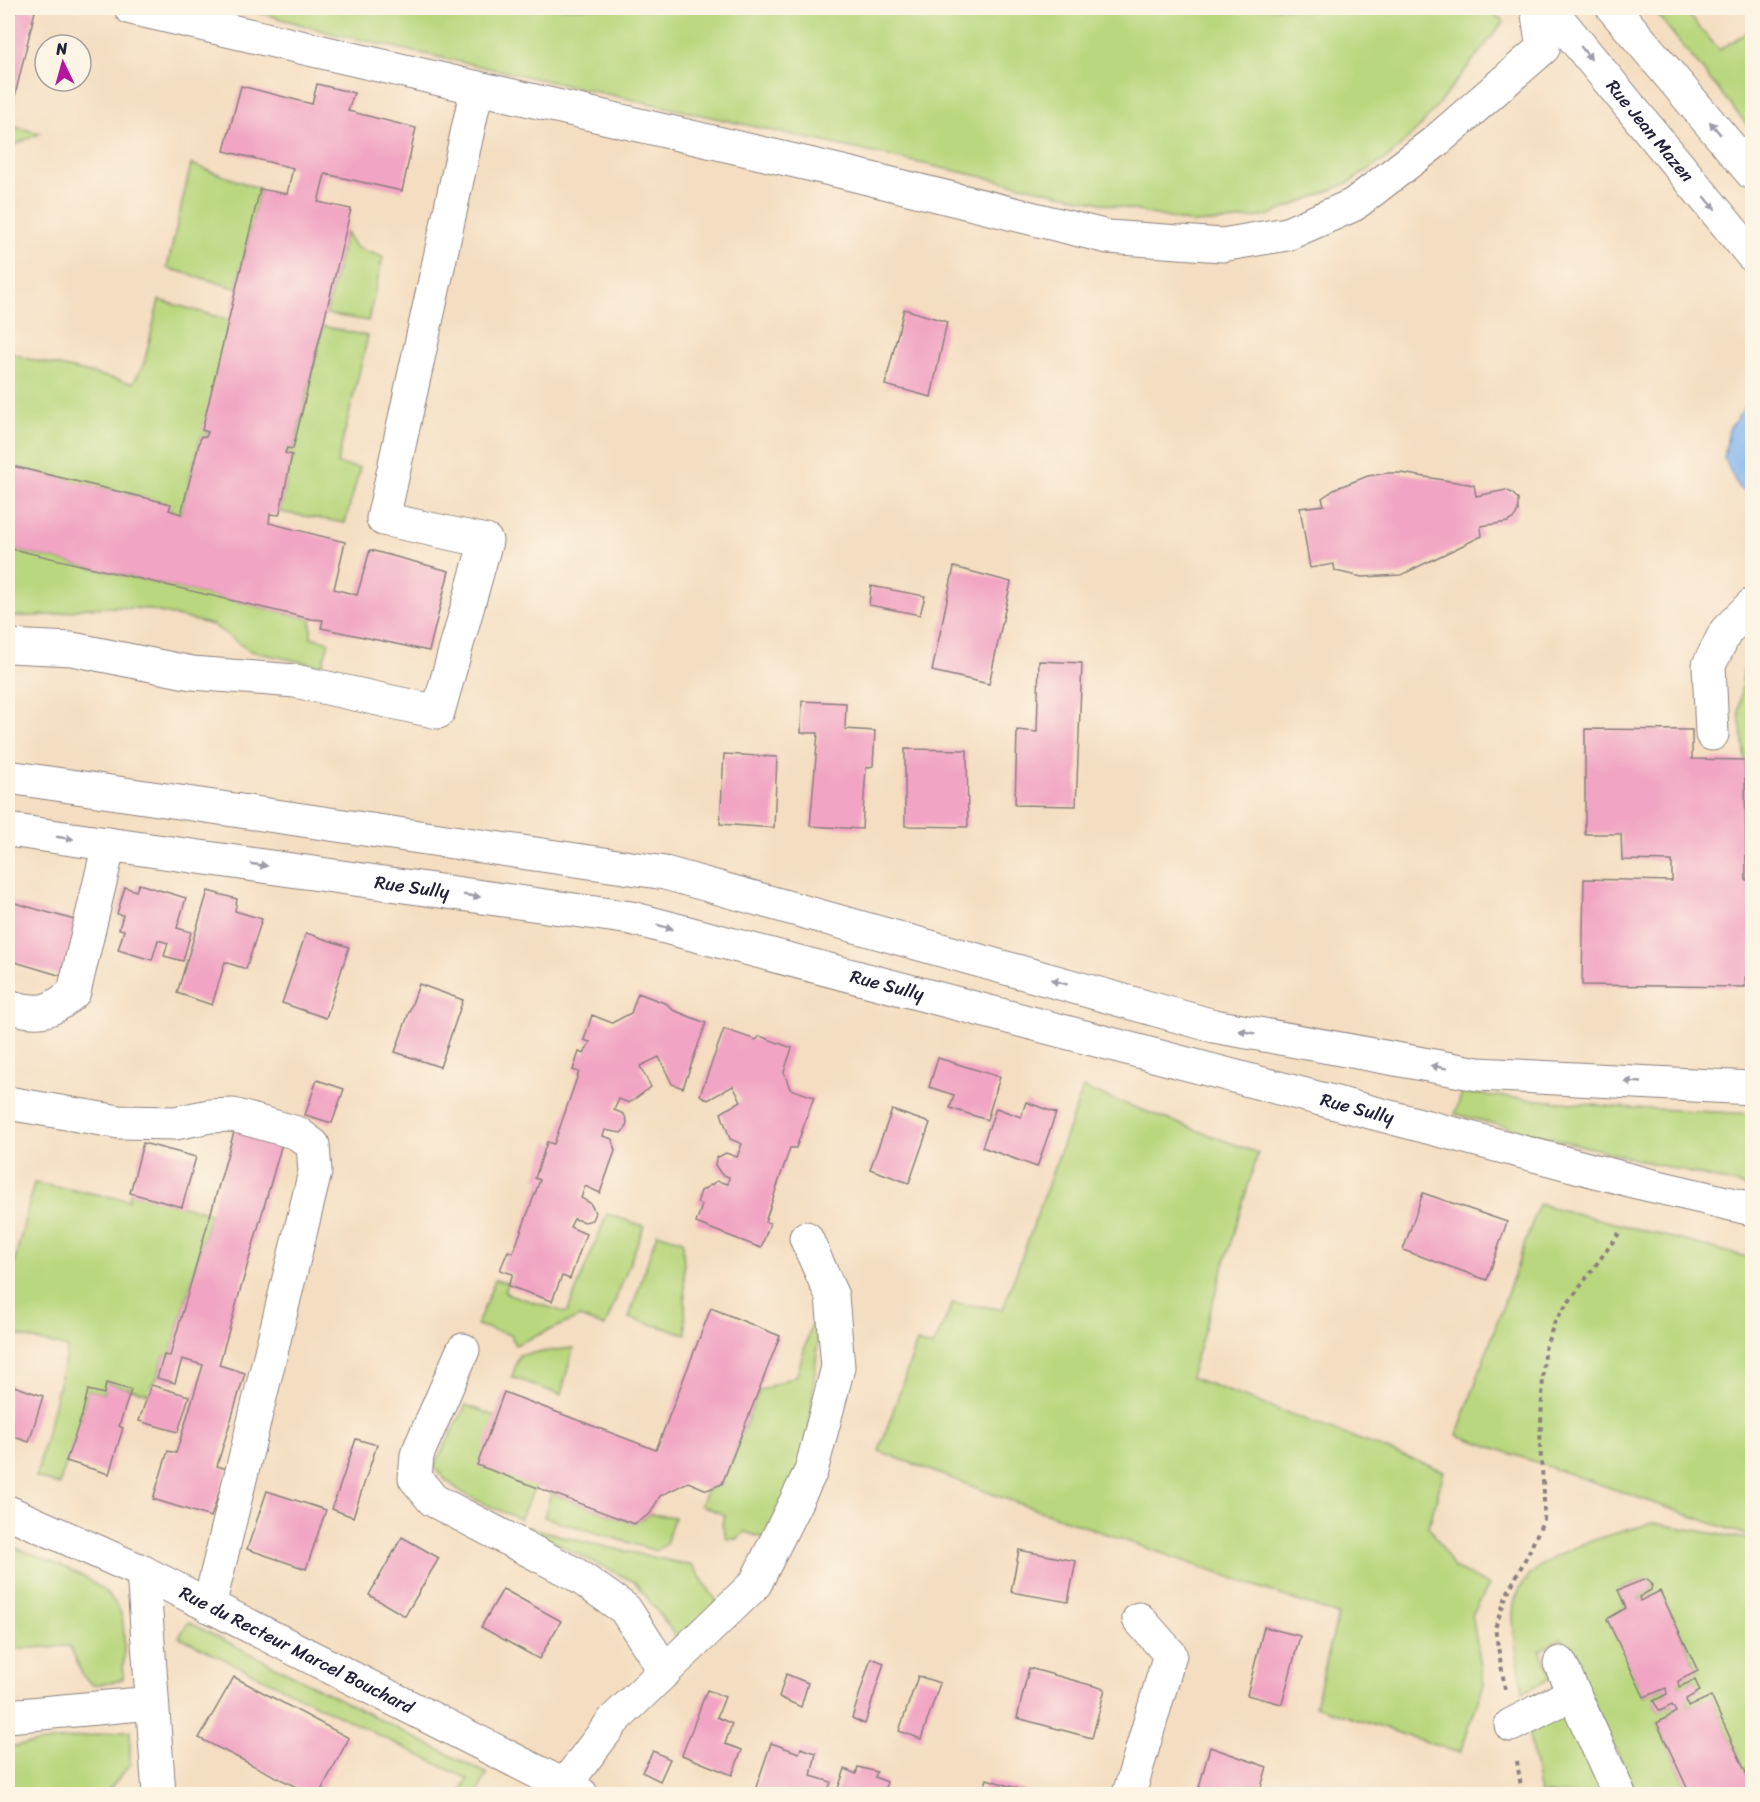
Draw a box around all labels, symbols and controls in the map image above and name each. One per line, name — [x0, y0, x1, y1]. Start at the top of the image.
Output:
north arrow — [33, 33, 93, 93]
text: N — [54, 34, 69, 64]
one-way arrow — [1579, 45, 1592, 60]
street label: Rue Jean Mazen — [1598, 72, 1702, 190]
one-way arrow — [1709, 121, 1722, 136]
one-way arrow — [1703, 195, 1716, 210]
one-way arrow — [56, 834, 75, 843]
one-way arrow — [249, 861, 268, 870]
street label: Rue Sully — [373, 866, 452, 908]
one-way arrow — [463, 891, 482, 900]
one-way arrow — [656, 923, 674, 932]
street label: Rue Sully — [847, 960, 928, 1010]
one-way arrow — [1050, 977, 1068, 987]
one-way arrow — [1238, 1027, 1257, 1036]
one-way arrow — [1430, 1062, 1449, 1071]
one-way arrow — [1624, 1077, 1643, 1087]
street label: Rue Sully — [1317, 1084, 1398, 1134]
street label: Rue du Recteur Marcel Bouchard — [174, 1577, 421, 1723]

